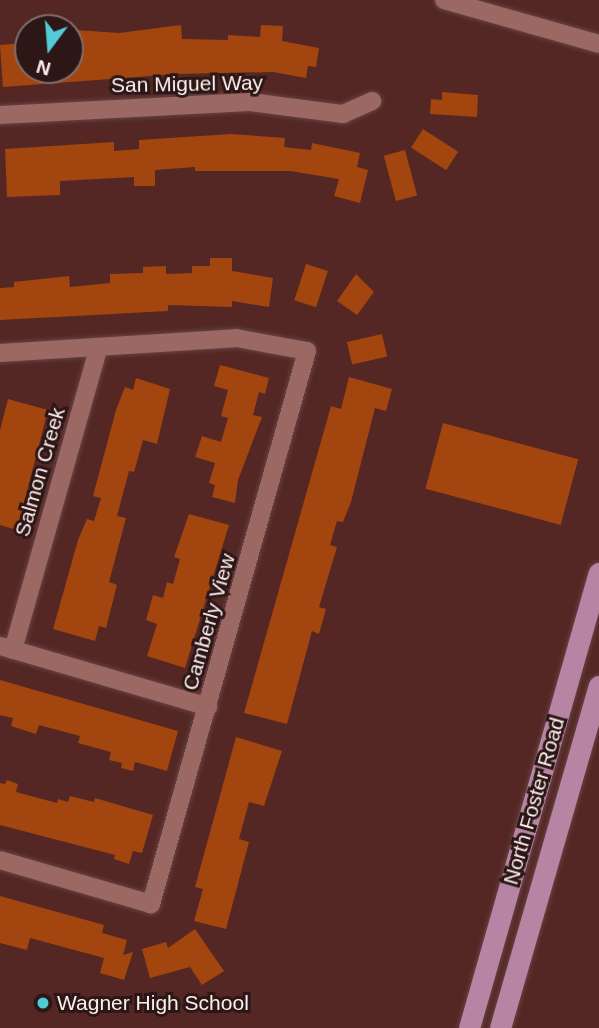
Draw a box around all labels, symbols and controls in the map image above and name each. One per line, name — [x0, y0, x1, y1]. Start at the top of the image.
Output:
north arrow — [14, 14, 84, 84]
text: N — [34, 56, 53, 80]
street label: San Miguel Way — [111, 70, 263, 98]
street label: Salmon Creek — [10, 405, 70, 539]
street label: Camberly View — [177, 551, 241, 693]
street label: North Foster Road — [498, 715, 570, 887]
place label: Wagner High School — [57, 990, 249, 1016]
marker: Wagner High School — [35, 995, 51, 1011]

